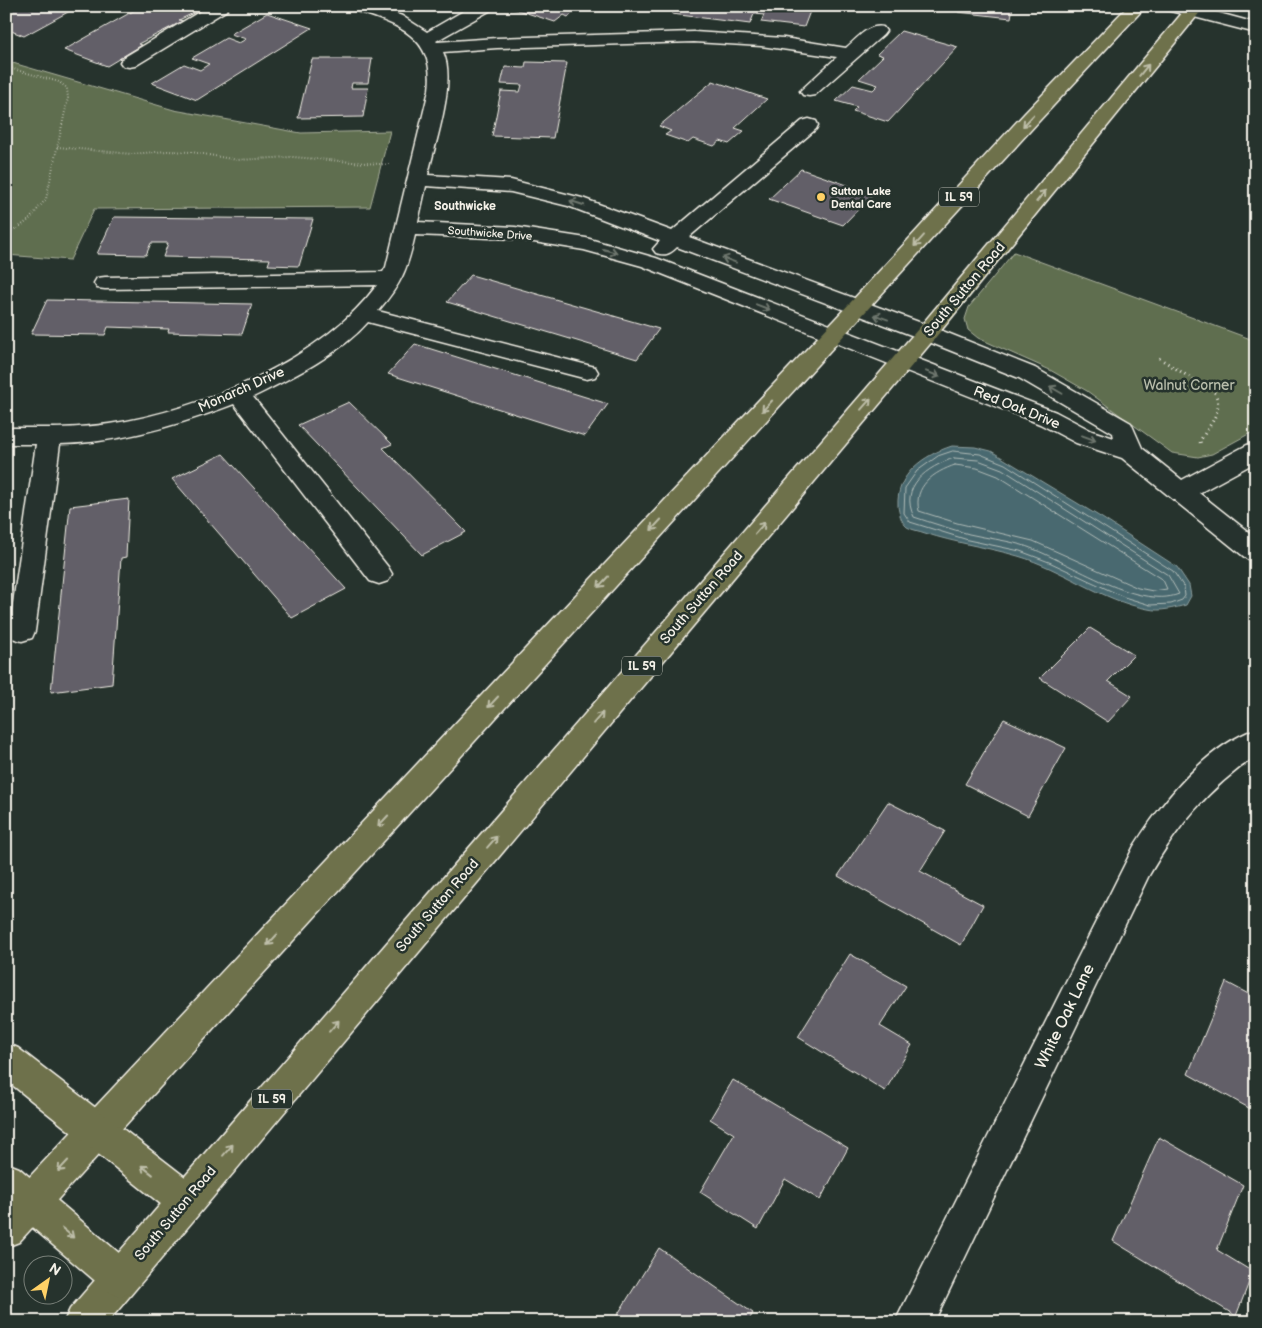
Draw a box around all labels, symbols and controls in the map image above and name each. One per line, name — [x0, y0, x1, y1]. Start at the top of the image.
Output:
one-way arrow — [1138, 64, 1150, 77]
one-way arrow — [1022, 115, 1034, 128]
place label: Sutton Lake Dental Care — [831, 185, 891, 211]
road number: IL 59 — [939, 188, 979, 206]
one-way arrow — [1036, 190, 1047, 203]
marker: Sutton Lake Dental Care — [815, 191, 827, 203]
one-way arrow — [569, 198, 585, 207]
district label: Southwicke — [434, 199, 496, 214]
street label: Southwicke Drive — [447, 224, 533, 243]
one-way arrow — [913, 235, 925, 248]
street label: South Sutton Road — [920, 239, 1009, 340]
one-way arrow — [602, 247, 618, 257]
one-way arrow — [722, 254, 737, 264]
one-way arrow — [755, 303, 770, 312]
one-way arrow — [874, 312, 889, 321]
street label: Monarch Drive — [195, 363, 287, 416]
one-way arrow — [924, 370, 940, 379]
park label: Walnut Corner — [1144, 377, 1235, 394]
street label: Red Oak Drive — [971, 382, 1063, 433]
one-way arrow — [1050, 385, 1064, 395]
one-way arrow — [860, 398, 871, 411]
one-way arrow — [761, 400, 773, 413]
one-way arrow — [1080, 434, 1096, 443]
one-way arrow — [650, 519, 662, 532]
one-way arrow — [754, 522, 765, 535]
street label: South Sutton Road — [656, 547, 746, 647]
one-way arrow — [597, 576, 609, 589]
road number: IL 59 — [622, 656, 662, 676]
one-way arrow — [487, 695, 499, 708]
one-way arrow — [592, 712, 603, 725]
one-way arrow — [377, 814, 389, 827]
one-way arrow — [486, 835, 498, 848]
street label: South Sutton Road — [392, 855, 482, 955]
one-way arrow — [266, 934, 278, 947]
street label: White Oak Lane — [1032, 961, 1099, 1072]
one-way arrow — [328, 1020, 340, 1033]
road number: IL 59 — [252, 1090, 292, 1108]
one-way arrow — [223, 1143, 234, 1156]
one-way arrow — [58, 1160, 69, 1173]
street label: South Sutton Road — [131, 1163, 220, 1264]
one-way arrow — [140, 1165, 154, 1175]
one-way arrow — [61, 1228, 74, 1239]
north arrow — [22, 1256, 72, 1306]
text: N — [46, 1260, 64, 1280]

